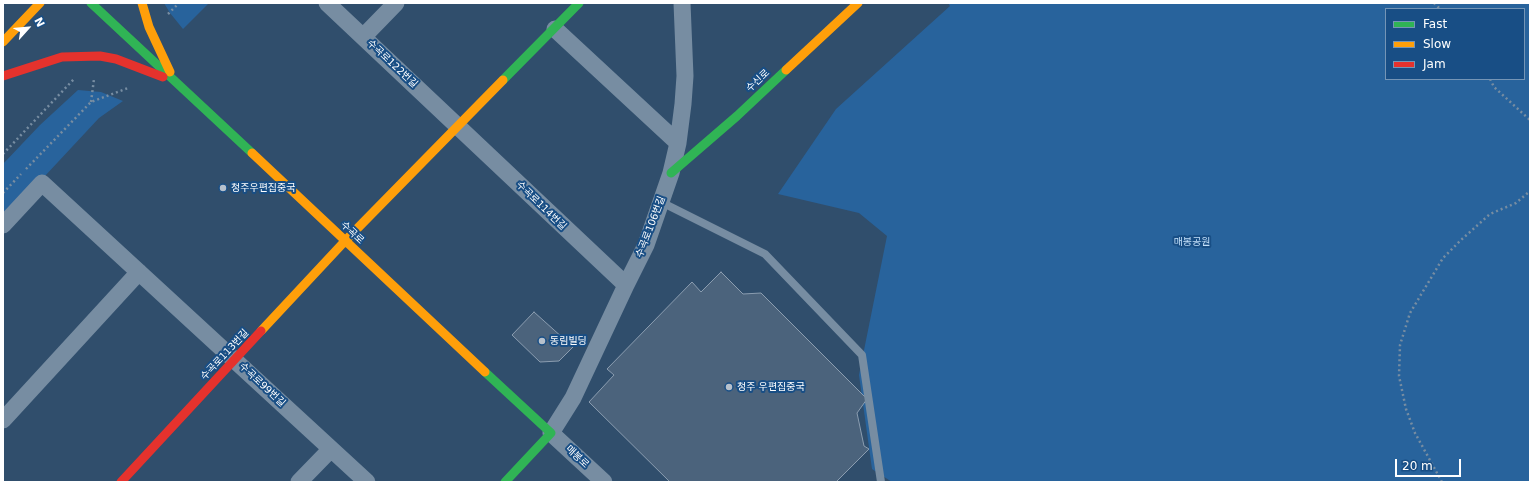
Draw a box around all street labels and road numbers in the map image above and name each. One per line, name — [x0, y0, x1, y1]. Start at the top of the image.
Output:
street label: 수곡로122번길 — [364, 37, 420, 91]
street label: 수신로 — [744, 67, 772, 95]
street label: 수곡로114번길 — [513, 179, 569, 233]
street label: 수곡로106번길 — [634, 194, 668, 260]
street label: 수곡로 — [338, 219, 366, 247]
street label: 수곡로113번길 — [198, 327, 252, 383]
street label: 수곡로99번길 — [236, 361, 288, 409]
street label: 매봉로 — [563, 443, 591, 471]

